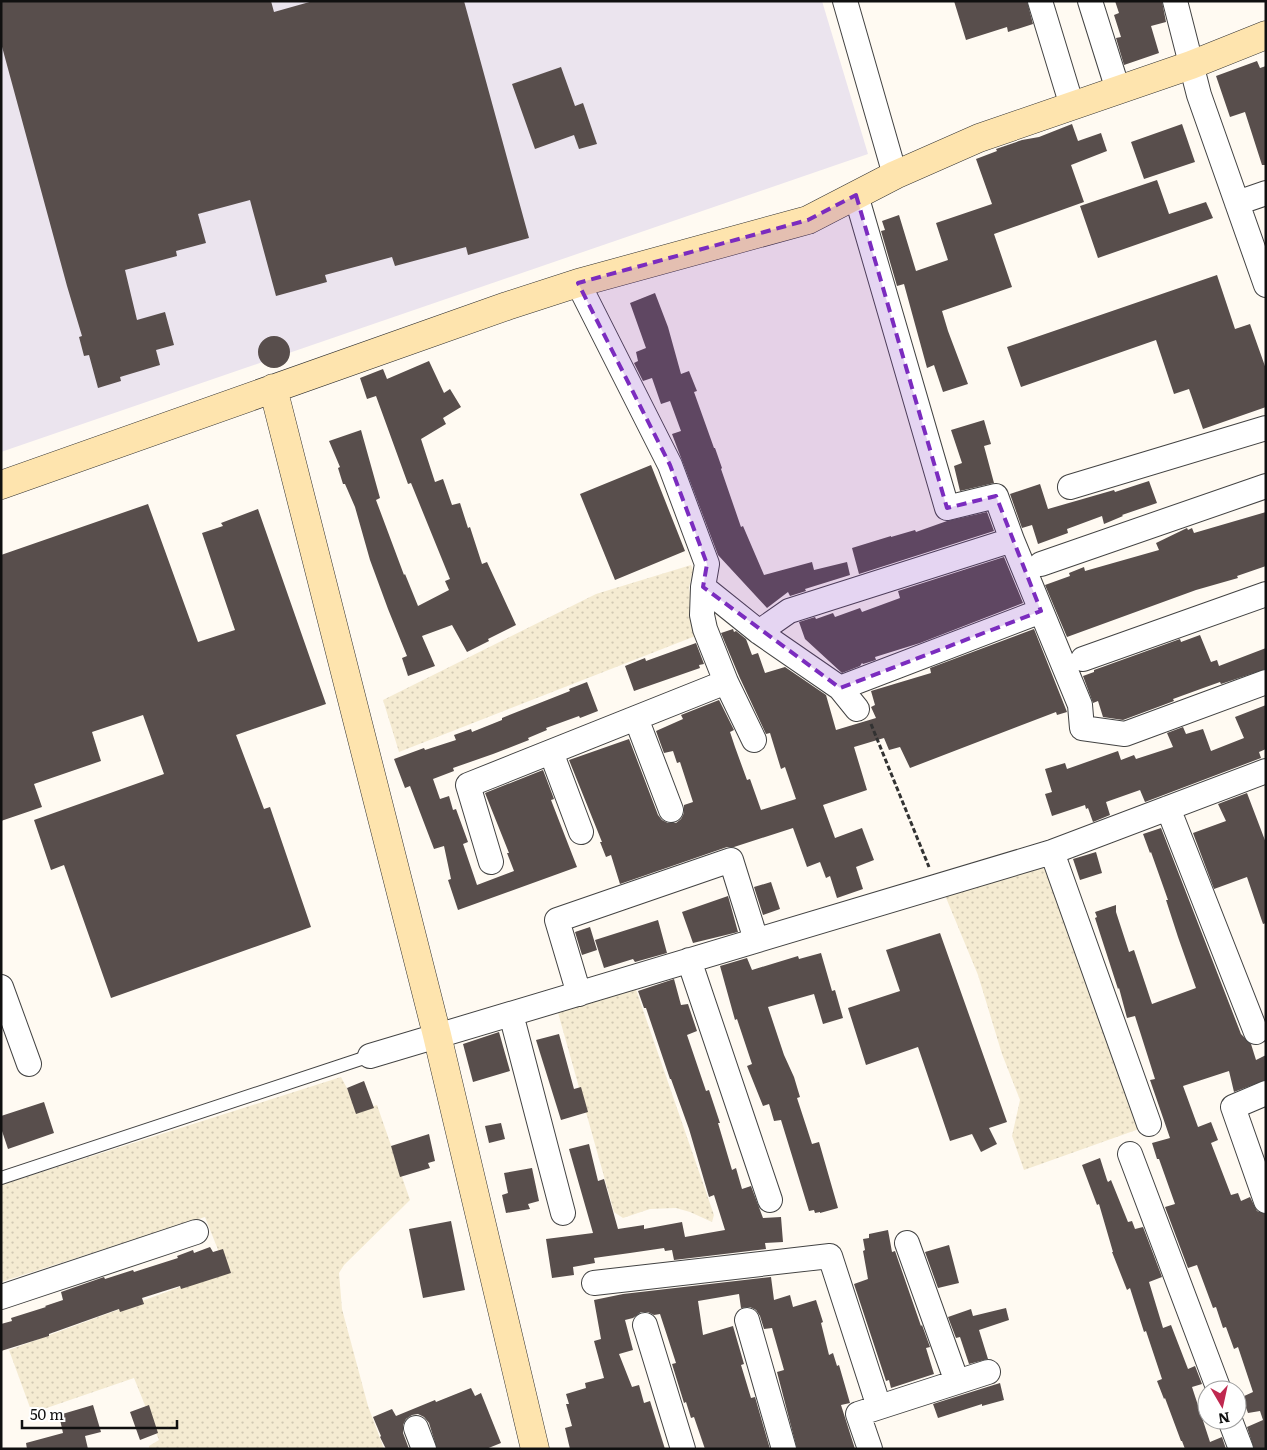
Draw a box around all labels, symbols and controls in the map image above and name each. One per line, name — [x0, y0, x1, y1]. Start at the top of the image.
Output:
north arrow — [1197, 1380, 1247, 1430]
scale bar — [22, 1398, 178, 1430]
text: 50 m — [30, 1402, 64, 1425]
text: N — [1217, 1408, 1232, 1430]

